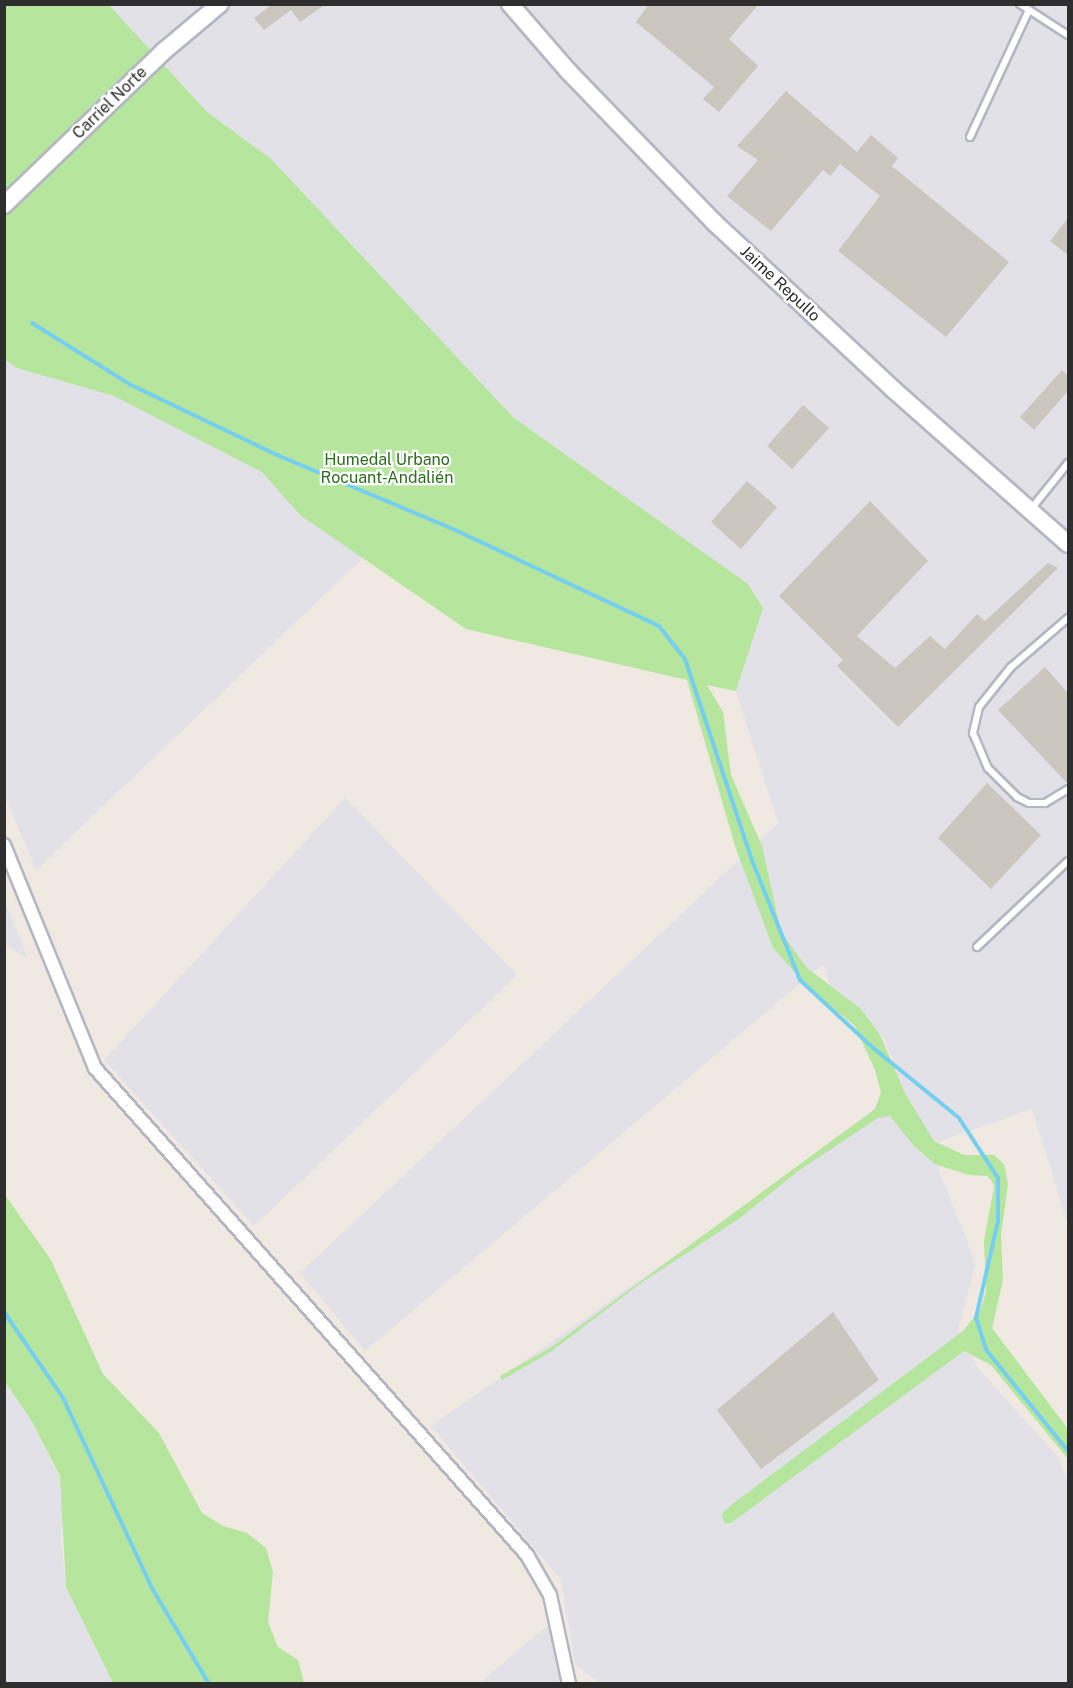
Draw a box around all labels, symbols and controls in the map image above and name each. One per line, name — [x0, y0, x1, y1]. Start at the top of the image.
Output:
street label: Carriel Norte — [69, 63, 151, 143]
street label: Jaime Repullo — [736, 242, 824, 326]
park label: Humedal Urbano Rocuant-Andalién — [321, 450, 453, 488]

